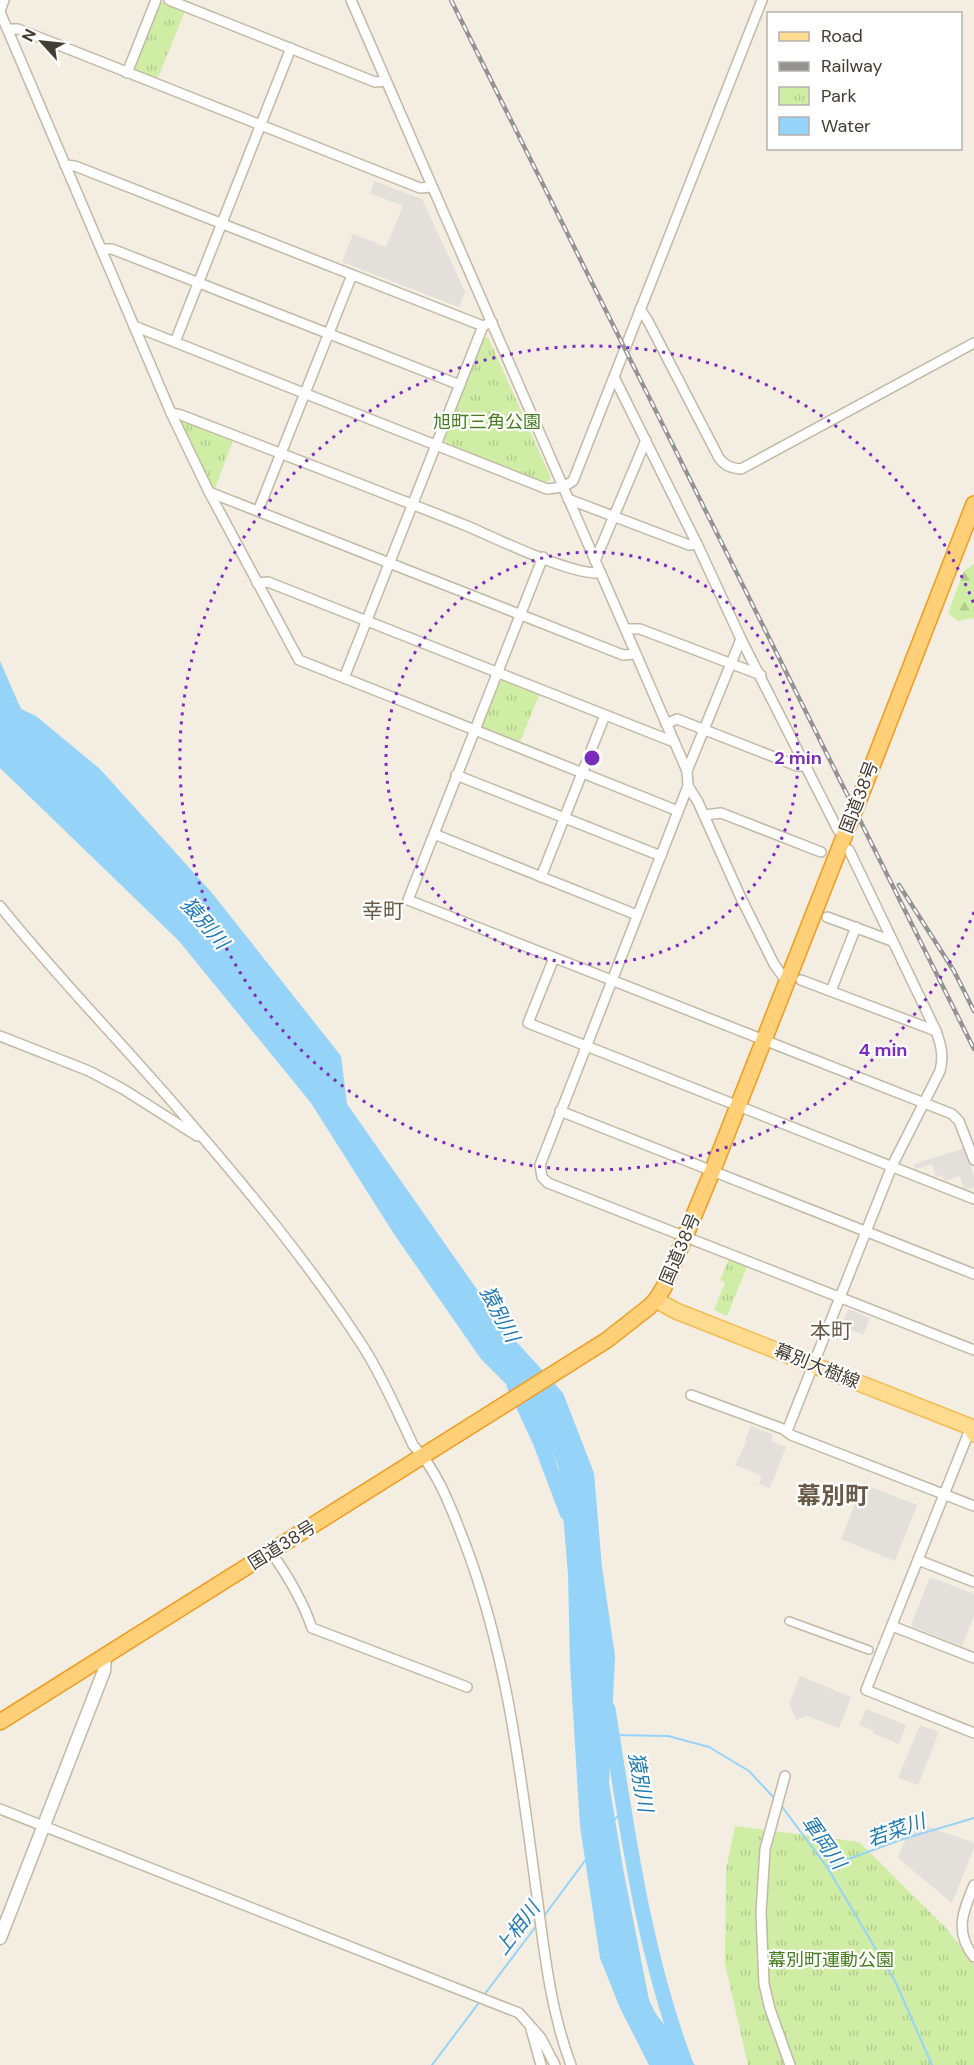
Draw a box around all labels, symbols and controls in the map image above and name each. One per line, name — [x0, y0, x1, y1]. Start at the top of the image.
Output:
north arrow — [12, 12, 72, 72]
legend — [767, 12, 962, 150]
text: Road — [821, 24, 863, 48]
text: N — [17, 25, 41, 45]
text: Railway — [821, 54, 883, 78]
text: Park — [821, 84, 857, 108]
text: Water — [821, 114, 871, 138]
park label: 旭町三角公園 — [433, 410, 541, 434]
text: 2 min — [774, 746, 822, 770]
centre of rings — [582, 748, 602, 768]
street label: 国道38号 — [834, 757, 884, 837]
water label: 猿別川 — [176, 892, 236, 956]
district label: 幸町 — [362, 897, 404, 925]
text: 4 min — [859, 1038, 907, 1062]
street label: 国道38号 — [654, 1210, 706, 1288]
water label: 猿別川 — [474, 1281, 527, 1348]
district label: 本町 — [810, 1317, 852, 1345]
street label: 幕別大樹線 — [771, 1338, 863, 1394]
district label: 幕別町 — [797, 1480, 869, 1511]
street label: 国道38号 — [244, 1515, 320, 1575]
water label: 猿別川 — [623, 1750, 659, 1816]
water label: 若菜川 — [863, 1807, 930, 1852]
water label: 軍岡川 — [796, 1810, 853, 1876]
water label: 上相川 — [489, 1895, 547, 1960]
park label: 幕別町運動公園 — [768, 1948, 894, 1972]

